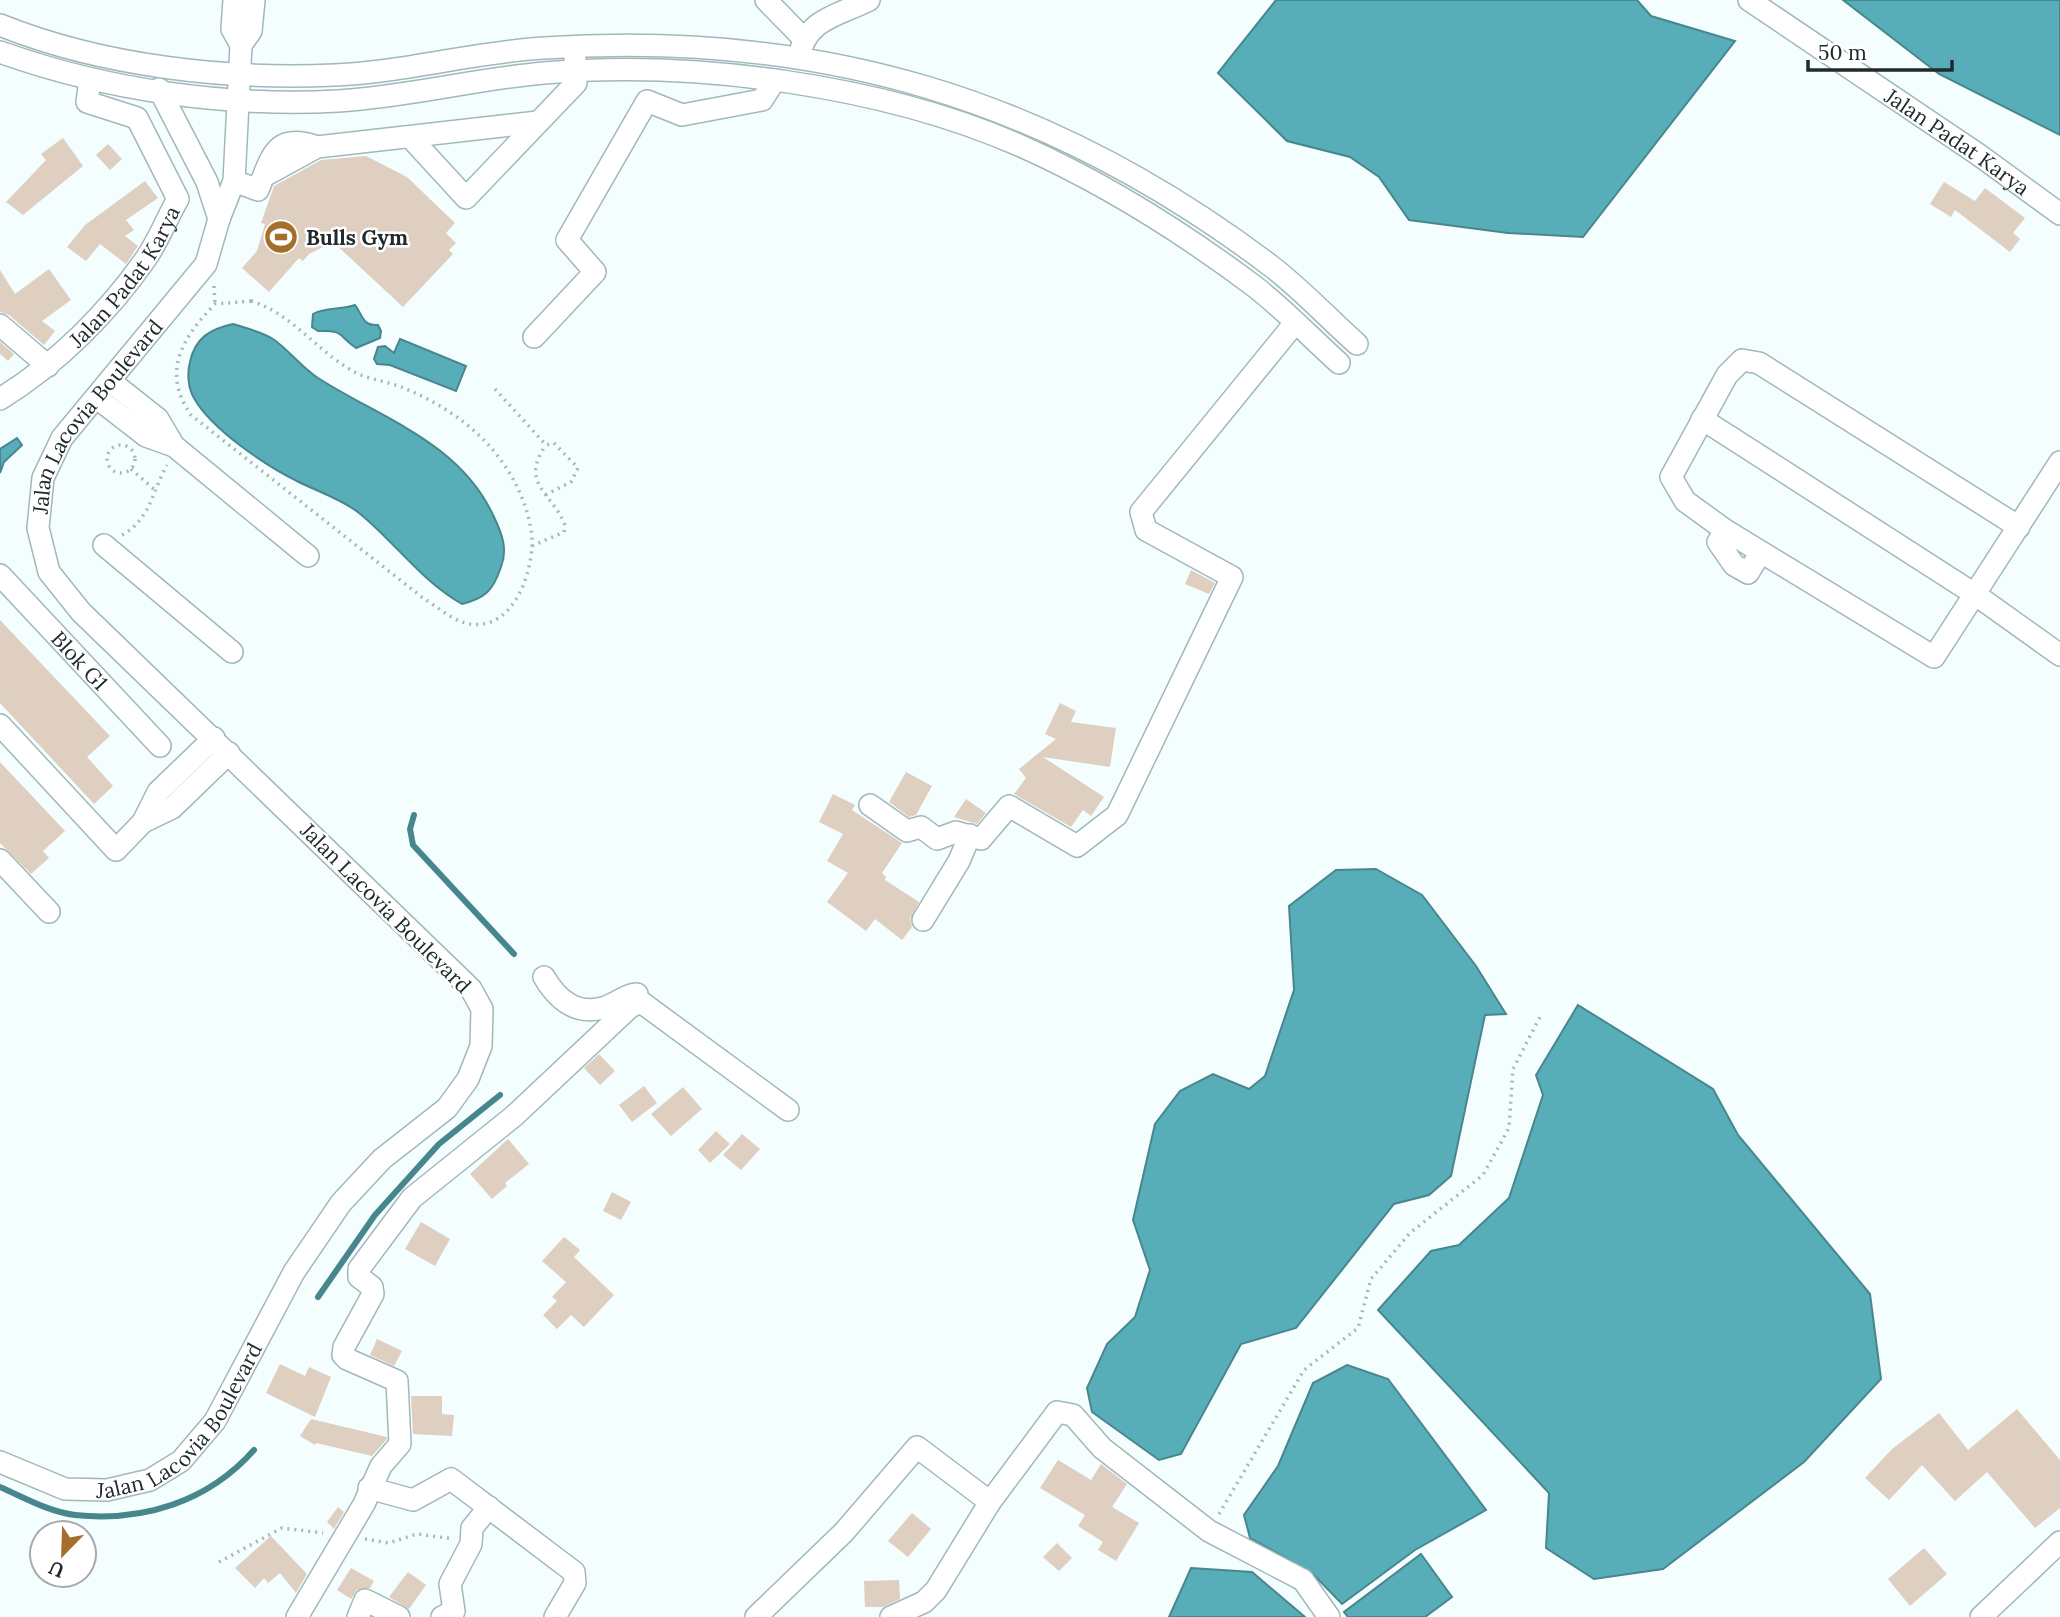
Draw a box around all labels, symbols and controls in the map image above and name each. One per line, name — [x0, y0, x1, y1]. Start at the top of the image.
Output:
scale bar — [1808, 28, 1952, 72]
text: 50 m — [1818, 39, 1867, 66]
street label: Jalan Padat Karya — [1879, 82, 2035, 201]
street label: Jalan Padat Karya — [63, 201, 185, 354]
sports icon: Bulls Gym — [262, 218, 300, 256]
place label: Bulls Gym — [306, 224, 408, 251]
street label: Jalan Lacovia Boulevard — [26, 314, 168, 516]
street label: Blok G1 — [46, 625, 114, 696]
street label: Jalan Lacovia Boulevard — [294, 816, 477, 999]
street label: Jalan Lacovia Boulevard — [95, 1338, 268, 1504]
north arrow — [28, 1519, 98, 1589]
text: U — [45, 1556, 68, 1584]

